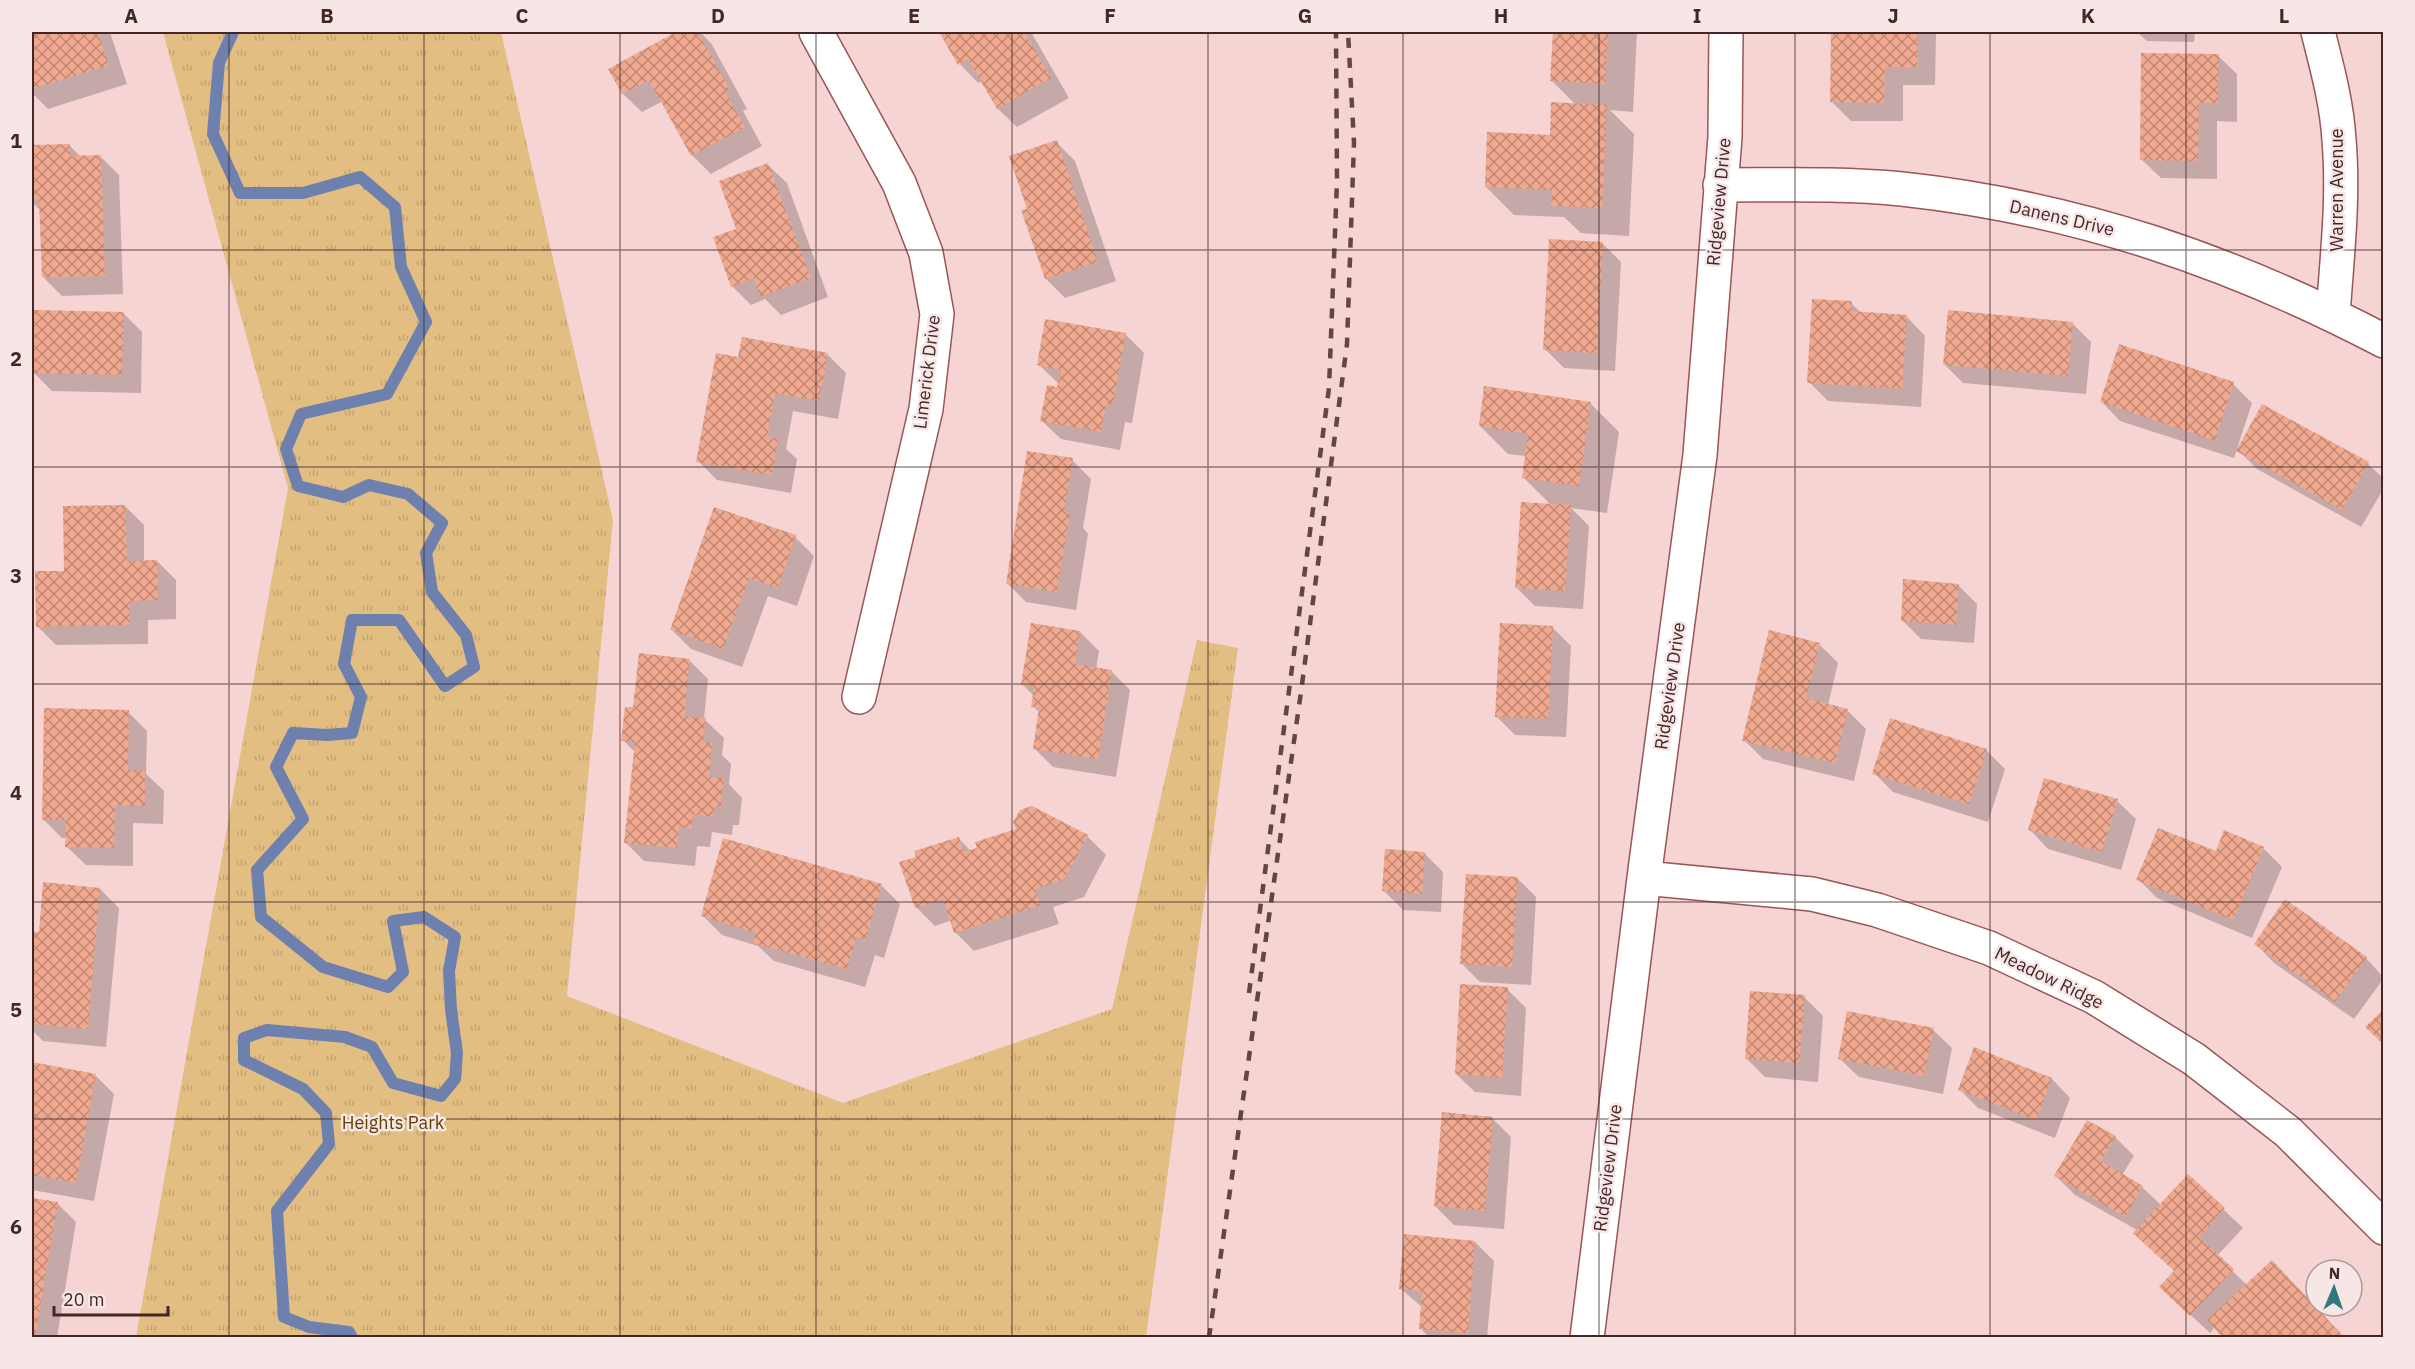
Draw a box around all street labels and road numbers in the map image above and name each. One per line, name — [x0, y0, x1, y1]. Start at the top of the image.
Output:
street label: Warren Avenue — [2325, 128, 2348, 252]
street label: Ridgeview Drive — [1701, 137, 1736, 267]
street label: Danens Drive — [2007, 194, 2117, 241]
street label: Limerick Drive — [908, 313, 945, 430]
street label: Ridgeview Drive — [1649, 621, 1690, 751]
street label: Meadow Ridge — [1991, 941, 2108, 1014]
street label: Ridgeview Drive — [1588, 1103, 1627, 1233]

